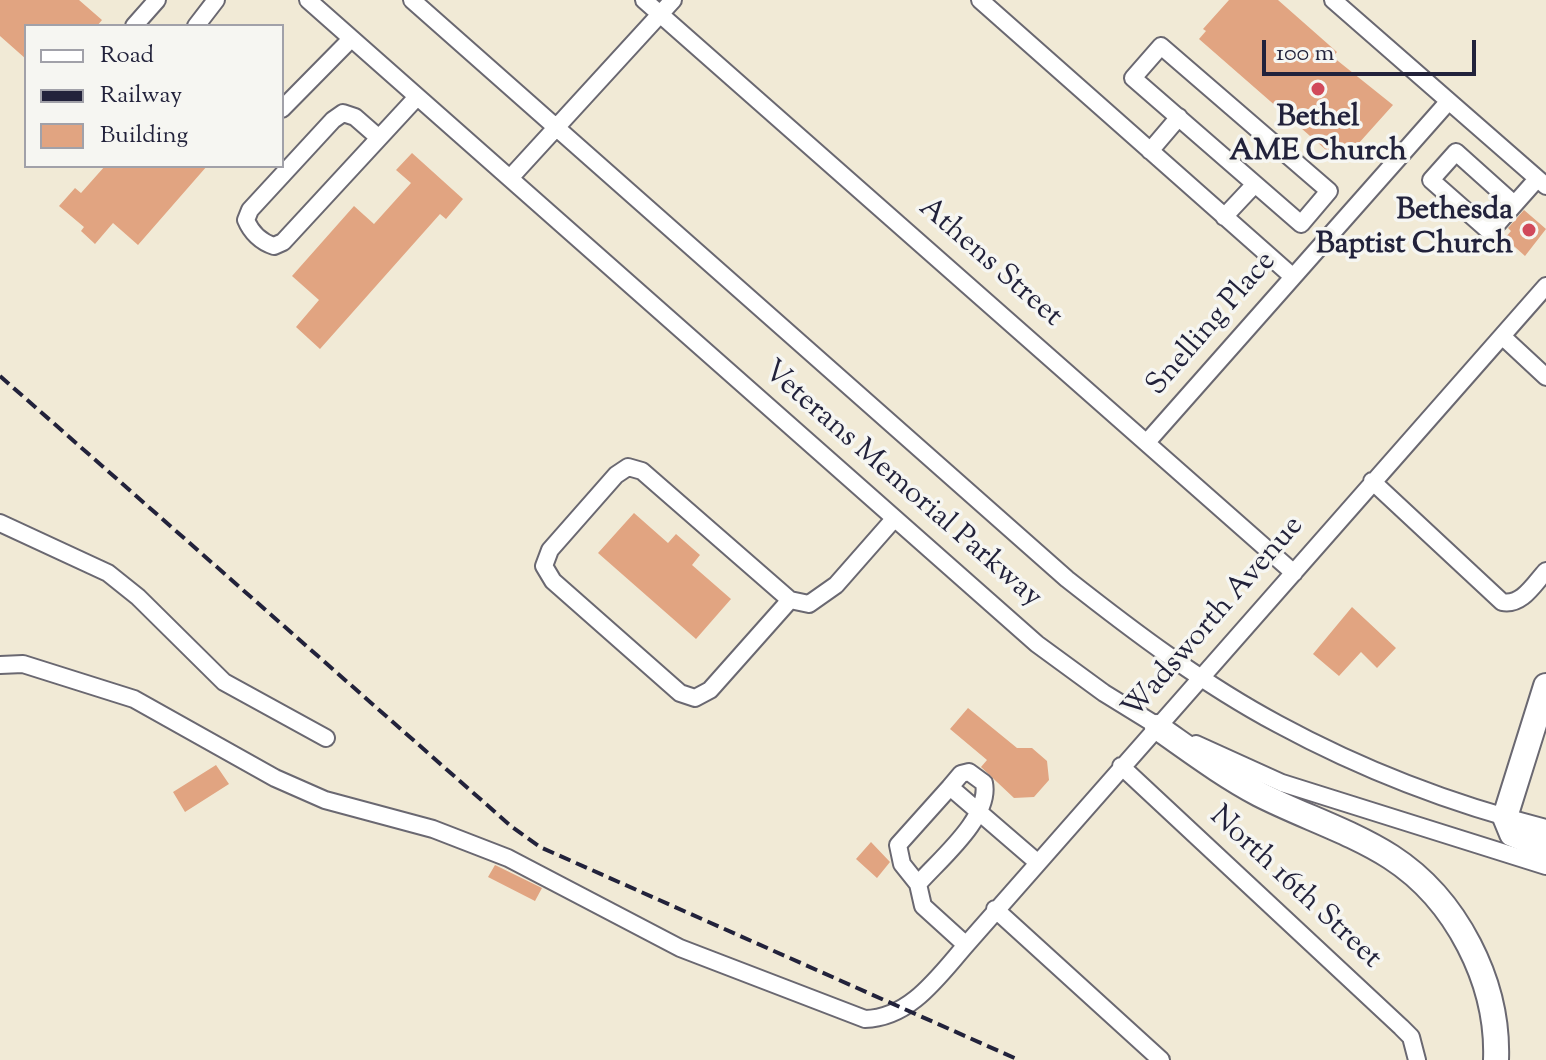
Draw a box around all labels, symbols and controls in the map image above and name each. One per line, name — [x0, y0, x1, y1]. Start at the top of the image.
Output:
legend — [24, 24, 284, 168]
scale bar — [1266, 24, 1480, 74]
text: 100 m — [1276, 37, 1334, 71]
text: Road — [100, 39, 154, 73]
text: Railway — [100, 79, 182, 113]
marker: Bethel AME Church — [1309, 80, 1327, 98]
place label: Bethel AME Church — [1229, 102, 1407, 172]
text: Building — [100, 119, 188, 153]
street label: Athens Street — [910, 192, 1068, 336]
place label: Bethesda Baptist Church — [1316, 195, 1513, 266]
marker: Bethesda Baptist Church — [1520, 221, 1538, 239]
street label: Snelling Place — [1141, 246, 1285, 404]
street label: Veterans Memorial Parkway — [754, 355, 1048, 617]
street label: Wadsworth Avenue — [1117, 510, 1313, 728]
street label: North 16th Street — [1200, 800, 1388, 978]

